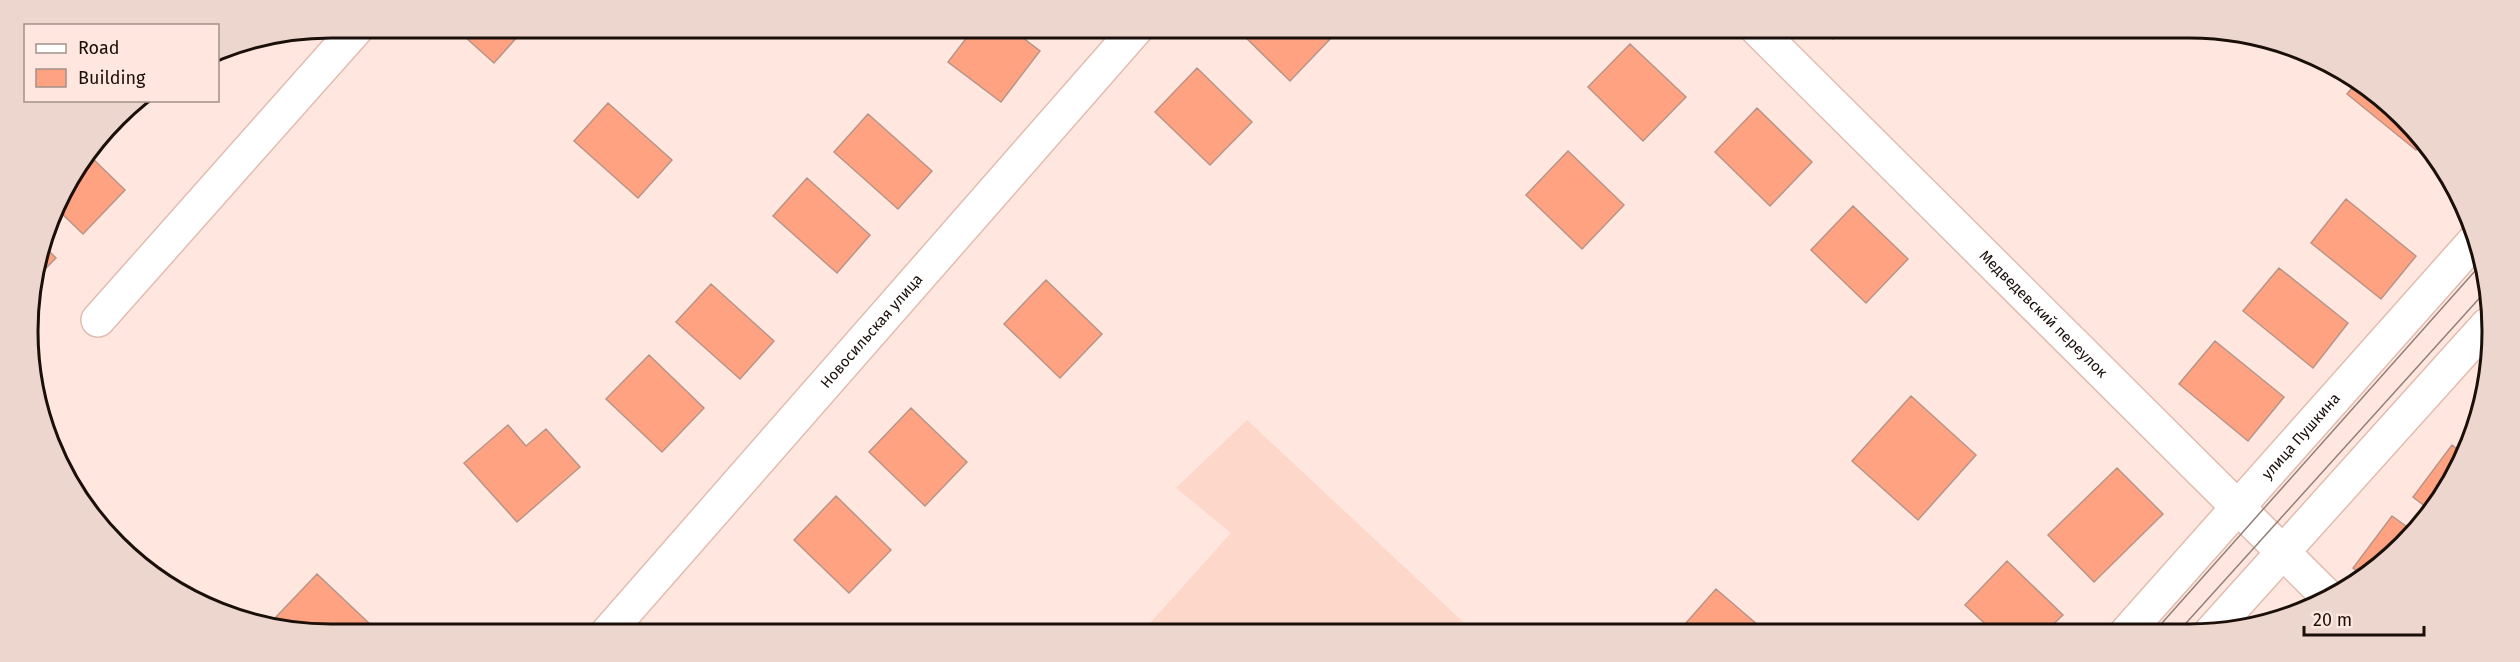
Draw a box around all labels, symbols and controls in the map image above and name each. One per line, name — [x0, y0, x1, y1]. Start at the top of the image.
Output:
legend — [24, 24, 219, 102]
text: Road — [78, 37, 120, 59]
text: Building — [78, 67, 146, 89]
street label: Медведевский переулок — [1976, 247, 2111, 381]
street label: Новосильская улица — [817, 270, 926, 392]
street label: улица Пушкина — [2258, 389, 2344, 483]
scale bar — [2304, 599, 2424, 637]
text: 20 m — [2313, 609, 2352, 631]

